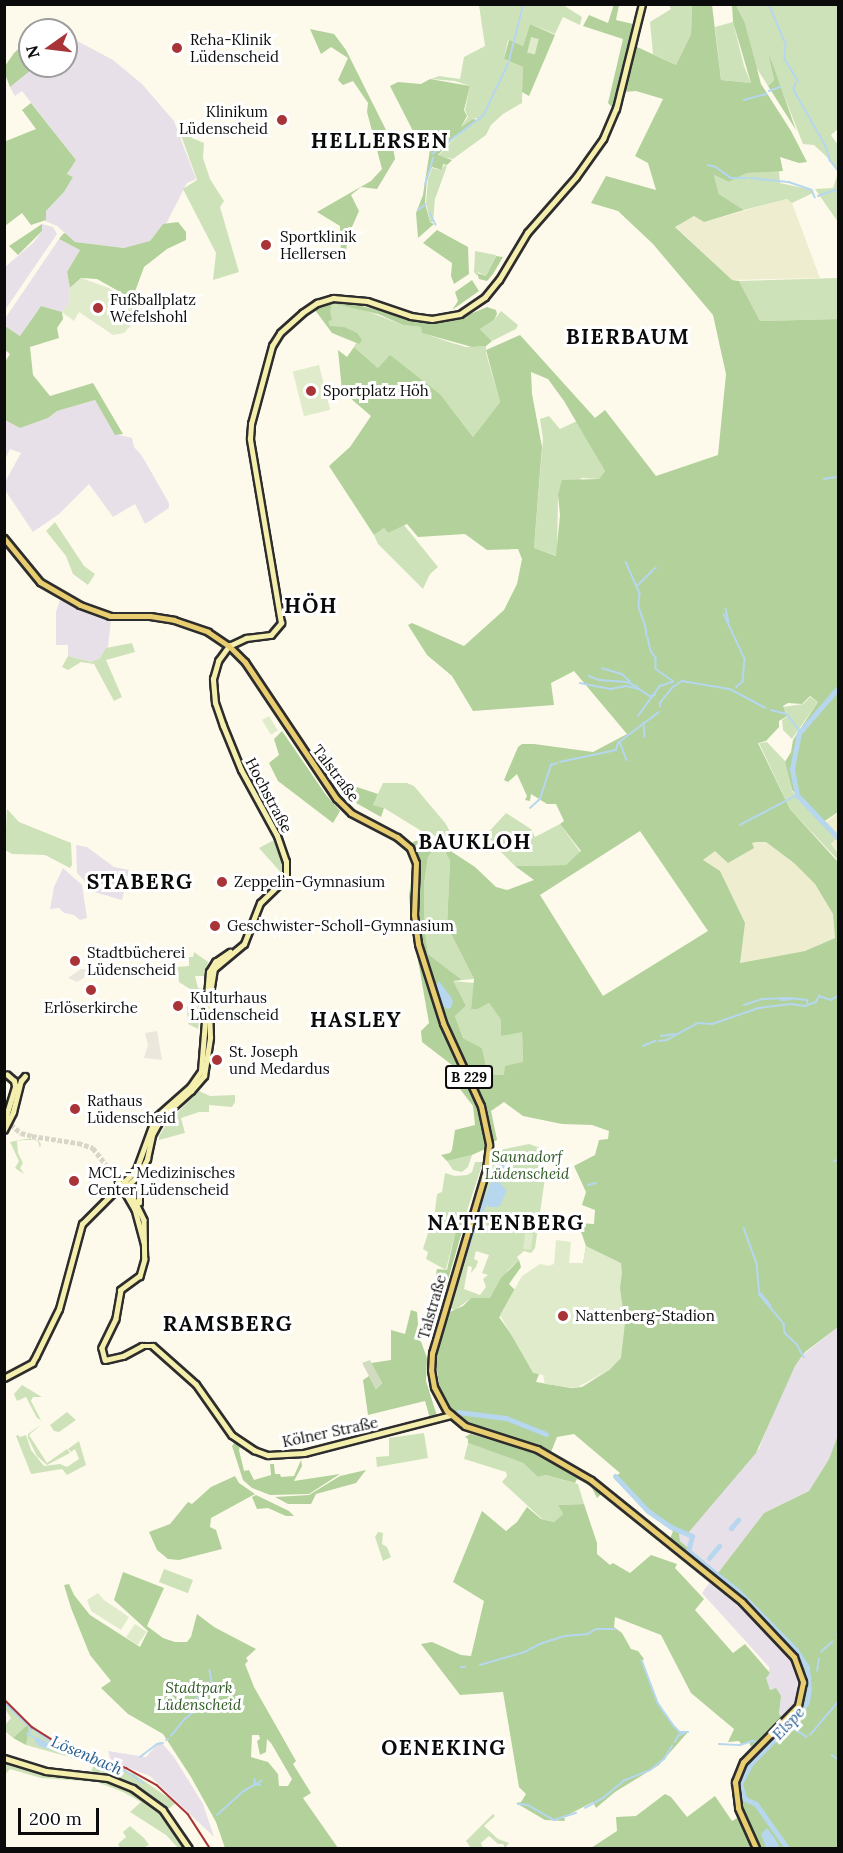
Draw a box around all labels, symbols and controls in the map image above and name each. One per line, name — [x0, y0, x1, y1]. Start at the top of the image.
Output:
north arrow — [18, 18, 78, 78]
place label: Reha-Klinik Lüdenscheid — [190, 30, 279, 65]
marker: Reha-Klinik Lüdenscheid — [168, 39, 186, 57]
text: N — [21, 43, 44, 60]
place label: Klinikum Lüdenscheid — [179, 102, 268, 137]
marker: Klinikum Lüdenscheid — [273, 111, 291, 129]
district label: HELLERSEN — [311, 128, 449, 154]
place label: Sportklinik Hellersen — [280, 227, 356, 262]
marker: Sportklinik Hellersen — [257, 236, 275, 254]
place label: Fußballplatz Wefelshohl — [110, 290, 196, 325]
marker: Fußballplatz Wefelshohl — [91, 301, 105, 315]
district label: BIERBAUM — [566, 324, 690, 350]
place label: Sportplatz Höh — [323, 382, 429, 400]
marker: Sportplatz Höh — [304, 384, 318, 398]
district label: HÖH — [284, 593, 338, 619]
street label: Talstraße — [309, 741, 363, 805]
street label: Hochstraße — [242, 754, 296, 836]
district label: BAUKLOH — [418, 829, 532, 855]
district label: STABERG — [87, 869, 193, 895]
place label: Zeppelin-Gymnasium — [234, 873, 385, 891]
marker: Zeppelin-Gymnasium — [215, 875, 229, 889]
place label: Geschwister-Scholl-Gymnasium — [227, 917, 454, 935]
marker: Geschwister-Scholl-Gymnasium — [208, 919, 222, 933]
place label: Stadtbücherei Lüdenscheid — [87, 943, 185, 978]
marker: Stadtbücherei Lüdenscheid — [68, 954, 82, 968]
marker: Erlöserkirche — [84, 983, 98, 997]
place label: Kulturhaus Lüdenscheid — [190, 988, 279, 1023]
place label: Erlöserkirche — [44, 999, 138, 1017]
marker: Kulturhaus Lüdenscheid — [171, 999, 185, 1013]
district label: HASLEY — [310, 1007, 402, 1033]
place label: St. Joseph und Medardus — [229, 1042, 330, 1077]
marker: St. Joseph und Medardus — [210, 1053, 224, 1067]
road number: B 229 — [445, 1066, 493, 1088]
place label: Rathaus Lüdenscheid — [87, 1091, 176, 1126]
marker: Rathaus Lüdenscheid — [68, 1102, 82, 1116]
park label: Saunadorf Lüdenscheid — [485, 1147, 569, 1182]
place label: MCL - Medizinisches Center Lüdenscheid — [88, 1163, 235, 1198]
marker: MCL - Medizinisches Center Lüdenscheid — [65, 1172, 83, 1190]
district label: NATTENBERG — [427, 1210, 585, 1236]
street label: Talstraße — [414, 1273, 450, 1341]
place label: Nattenberg-Stadion — [575, 1307, 715, 1325]
marker: Nattenberg-Stadion — [556, 1309, 570, 1323]
district label: RAMSBERG — [163, 1311, 293, 1337]
street label: Kölner Straße — [281, 1413, 379, 1451]
park label: Stadtpark Lüdenscheid — [157, 1678, 241, 1713]
water label: Elspe — [768, 1703, 808, 1743]
water label: Lösenbach — [48, 1731, 126, 1779]
district label: OENEKING — [381, 1735, 507, 1761]
scale bar — [21, 1796, 102, 1834]
text: 200 m — [29, 1807, 82, 1830]

